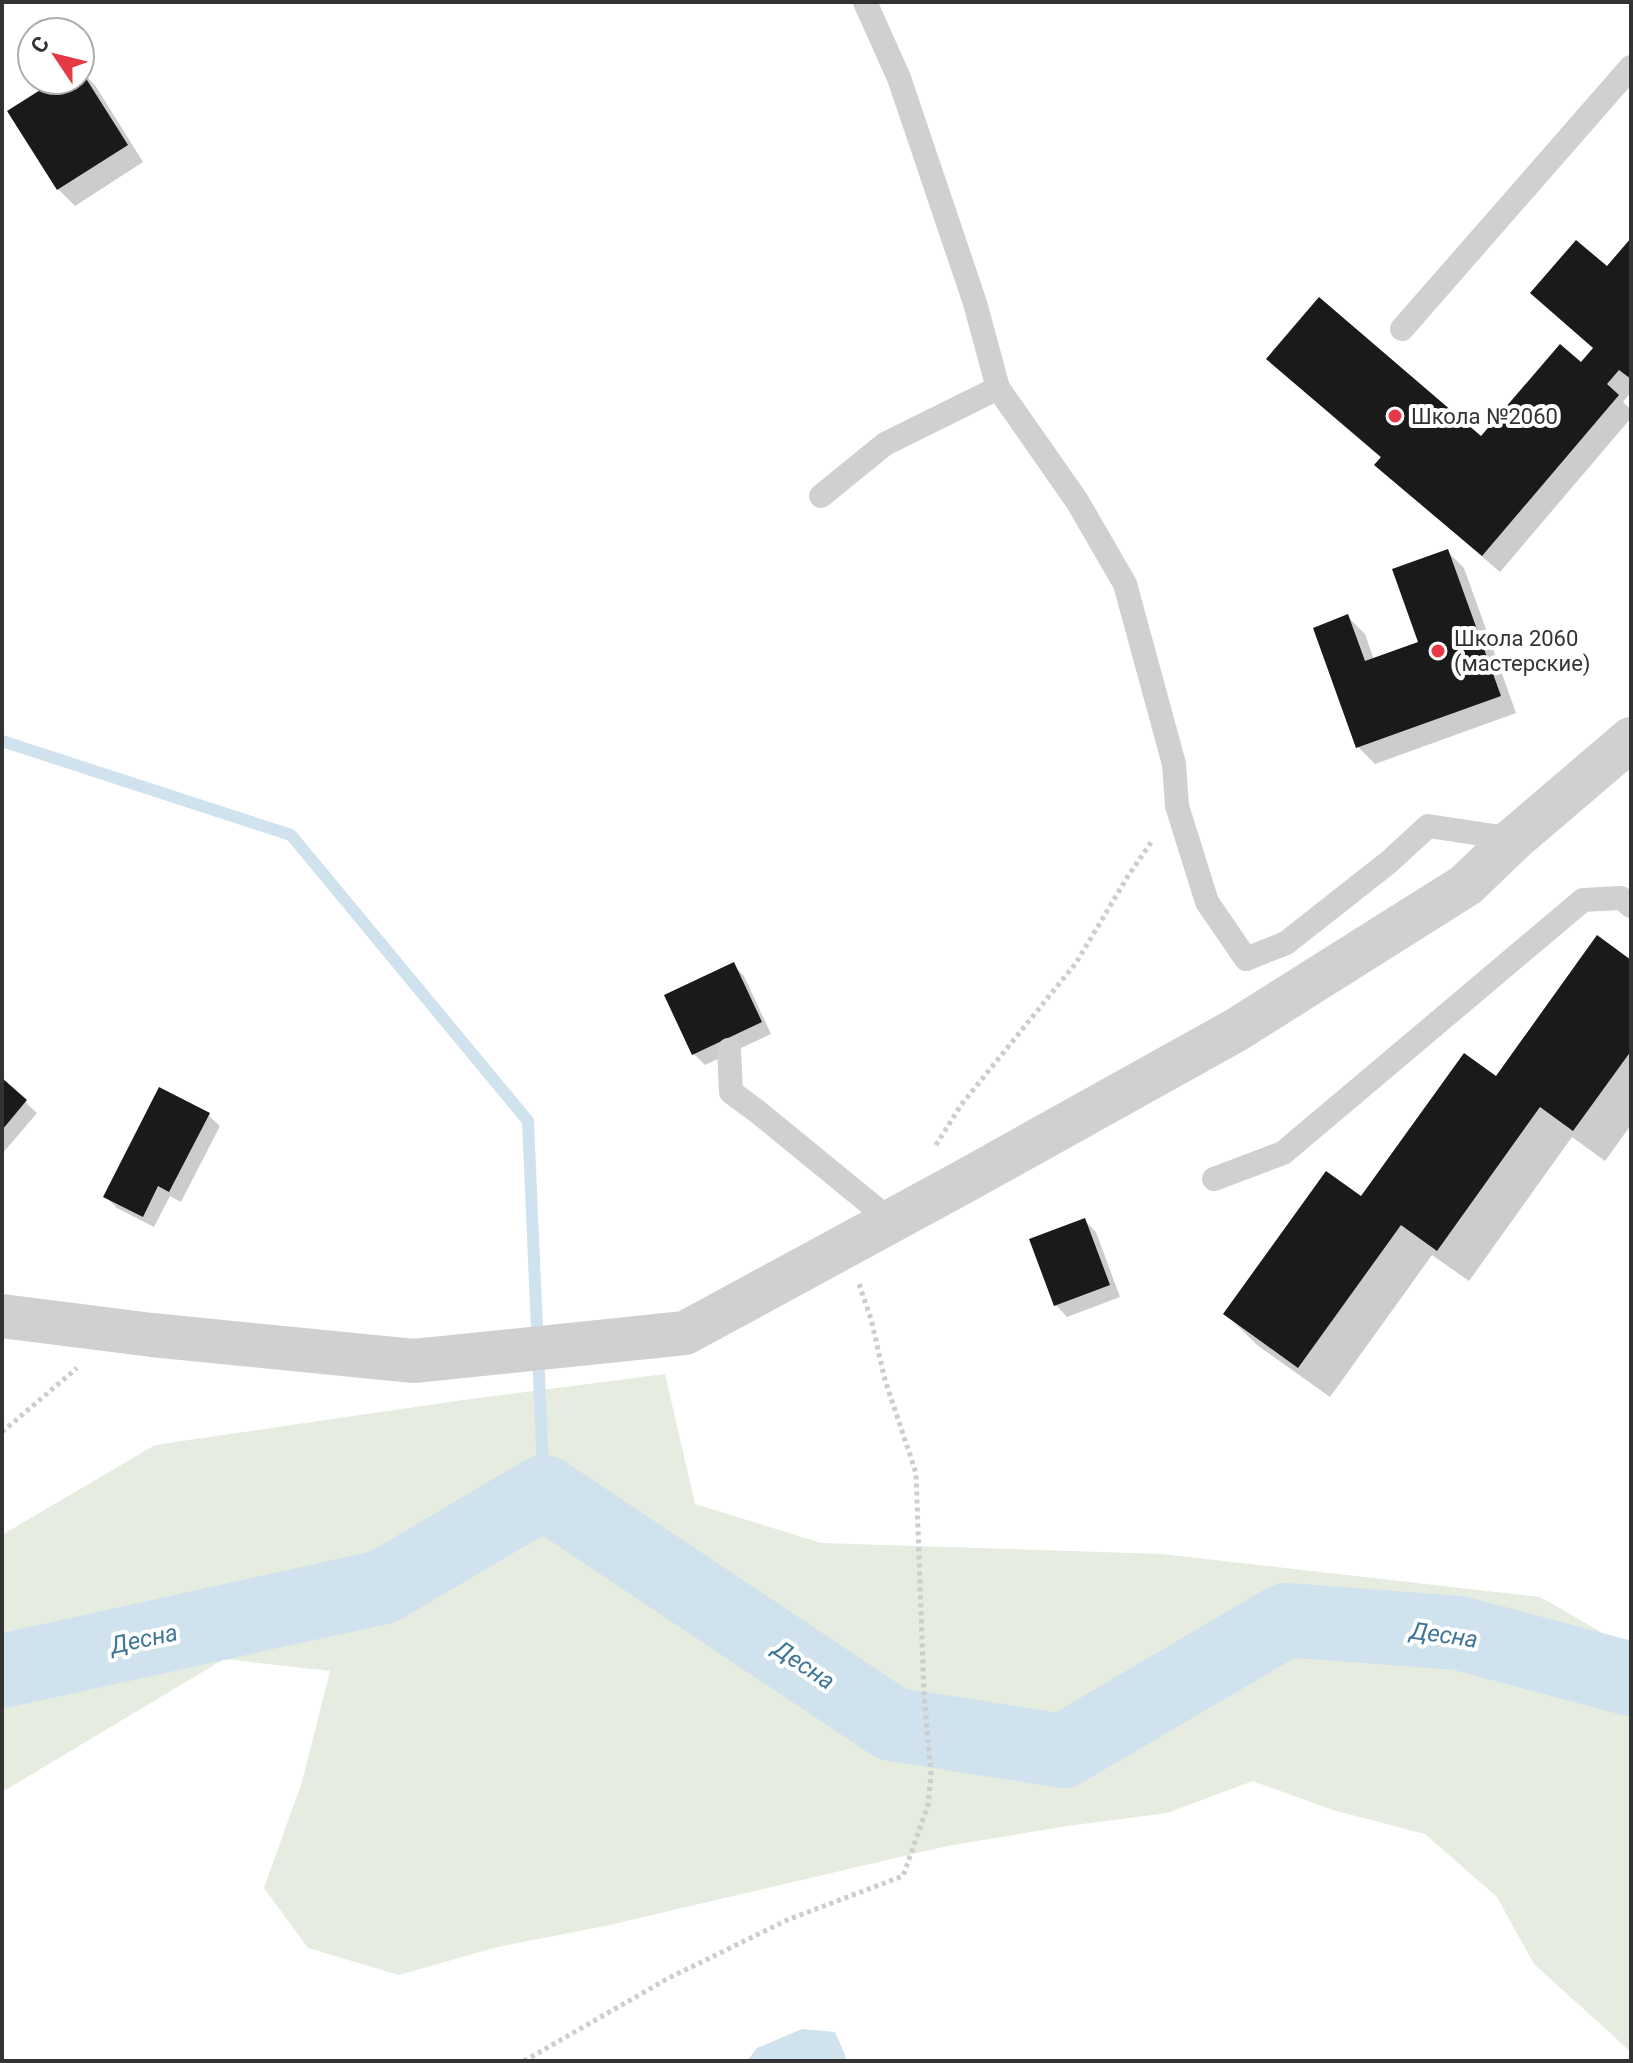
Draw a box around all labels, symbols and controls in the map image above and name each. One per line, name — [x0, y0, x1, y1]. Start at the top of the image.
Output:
north arrow — [16, 16, 96, 96]
text: С — [26, 32, 54, 58]
place label: Школа №2060 — [1411, 404, 1558, 429]
marker: Школа №2060 — [1386, 407, 1404, 425]
place label: Школа 2060 (мастерские) — [1454, 626, 1591, 677]
marker: Школа 2060 (мастерские) — [1429, 642, 1447, 660]
water label: Десна — [1406, 1616, 1480, 1654]
water label: Десна — [106, 1618, 180, 1660]
water label: Десна — [766, 1633, 840, 1696]

